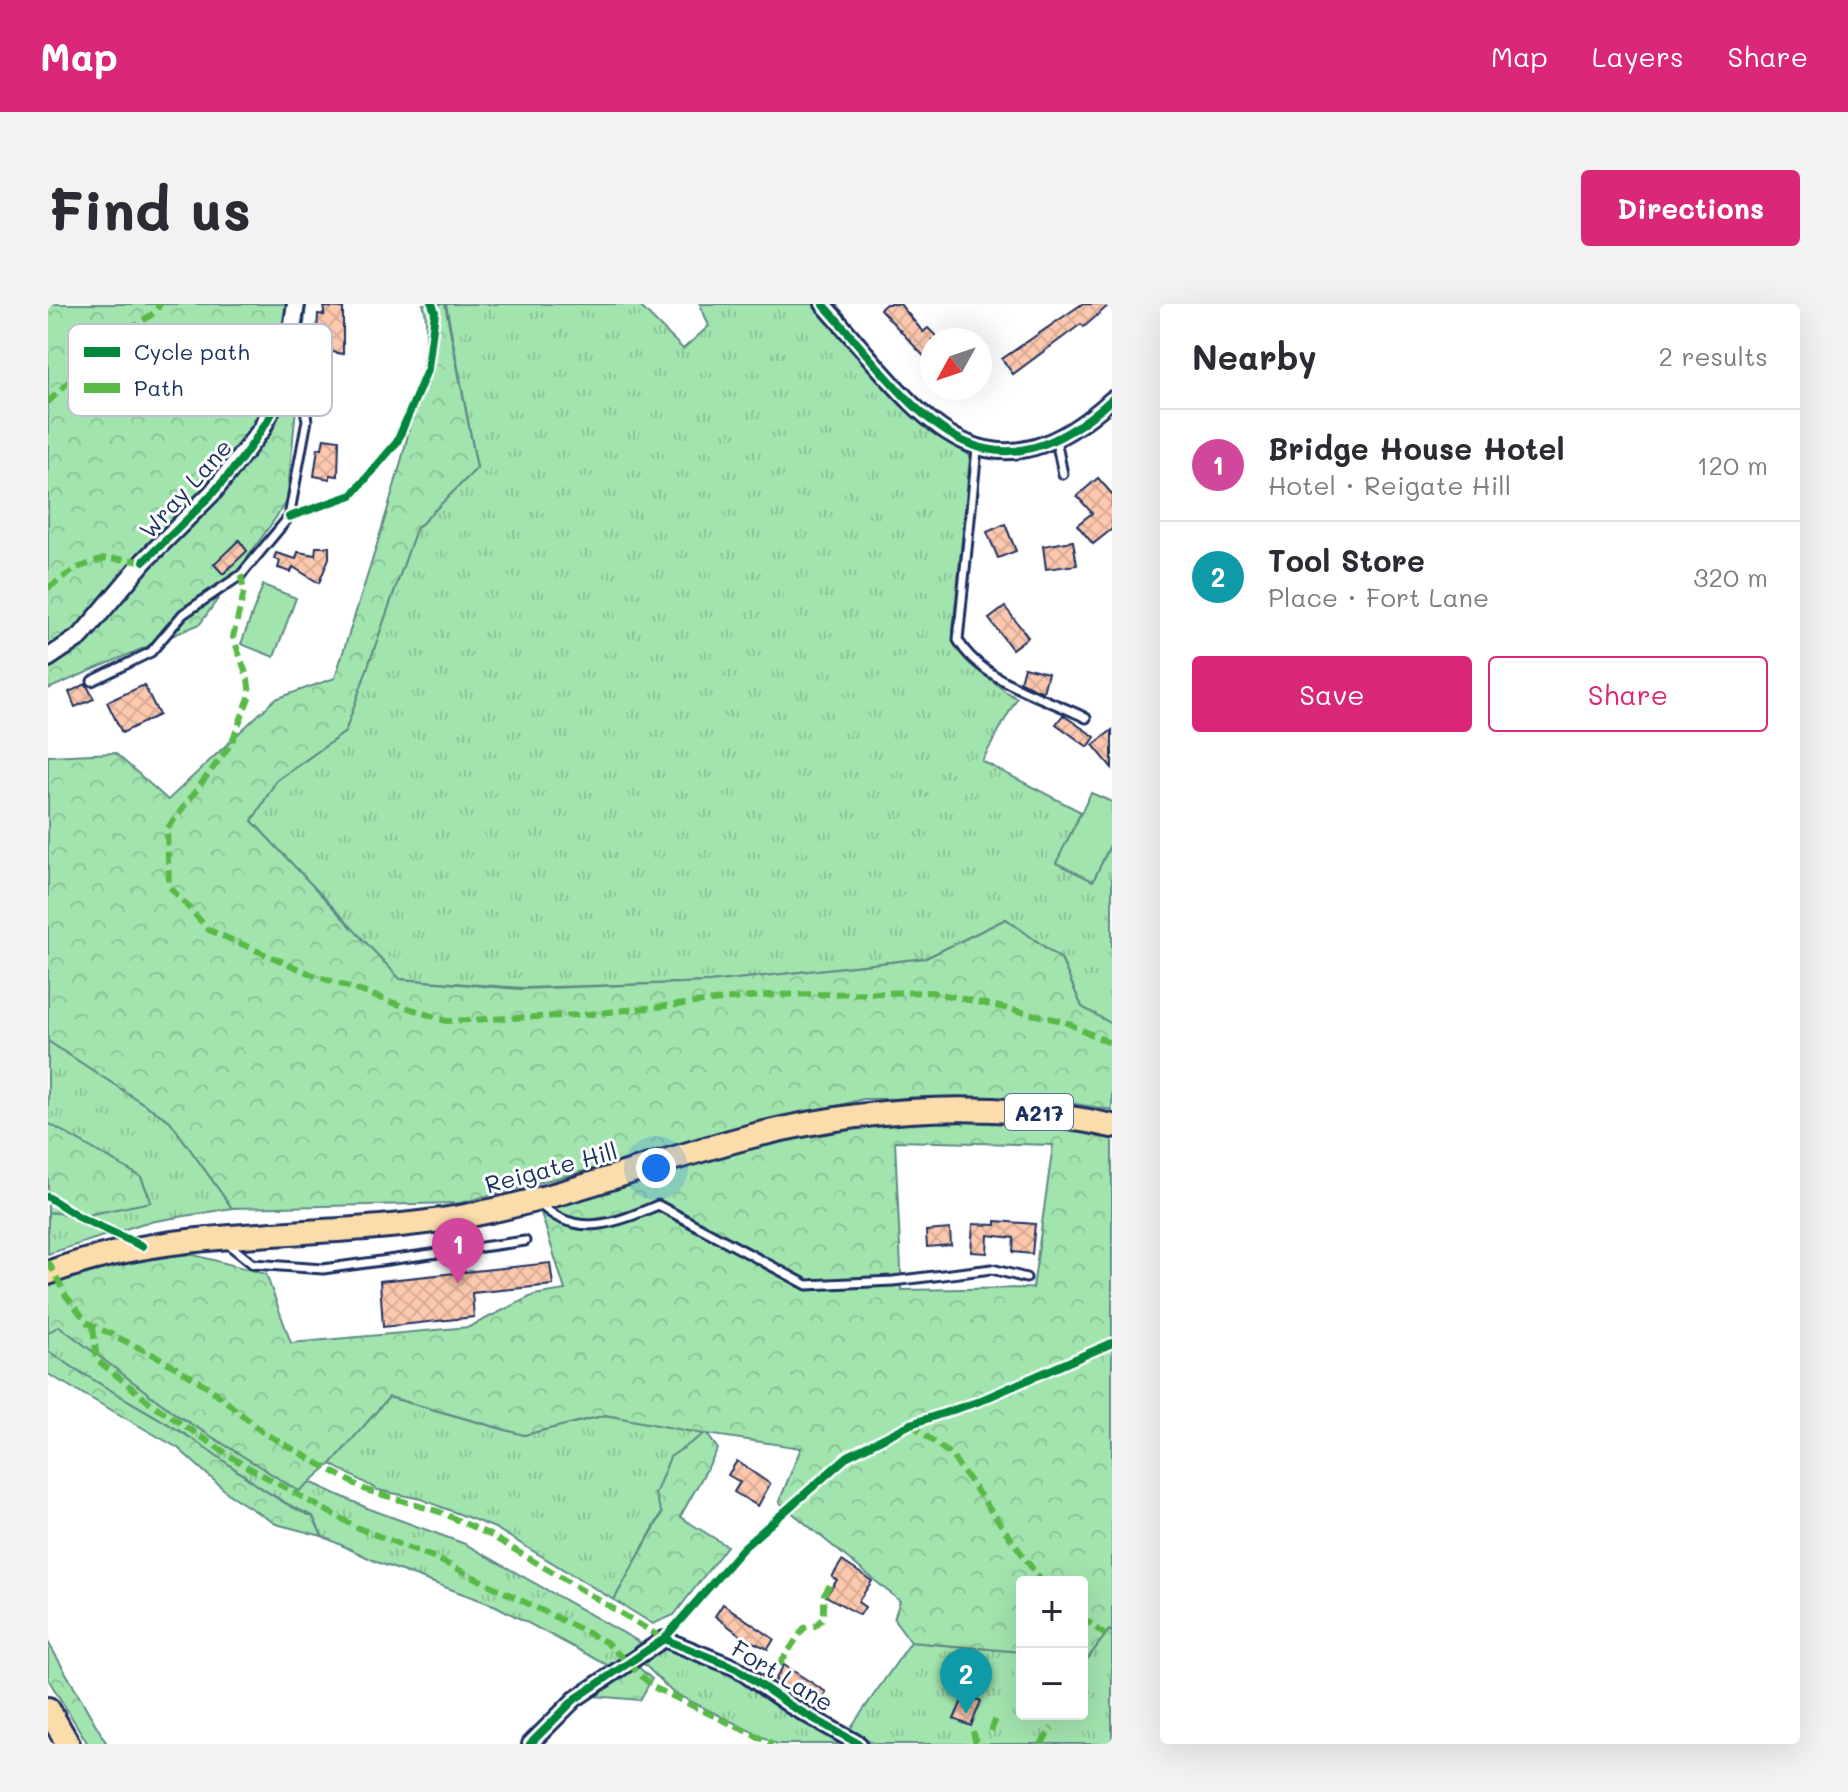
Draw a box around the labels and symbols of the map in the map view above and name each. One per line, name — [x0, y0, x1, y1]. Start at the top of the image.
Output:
legend — [68, 324, 332, 416]
north arrow — [920, 328, 992, 400]
text: Cycle path — [134, 337, 250, 366]
text: Path — [134, 373, 183, 402]
street label: Wray Lane — [132, 432, 238, 544]
road number: A217 — [1005, 1094, 1073, 1130]
street label: Reigate Hill — [481, 1134, 621, 1200]
your location — [636, 1148, 676, 1188]
pin: 1 — [432, 1218, 484, 1284]
street label: Fort Lane — [726, 1632, 840, 1718]
pin: 2 — [940, 1648, 992, 1714]

